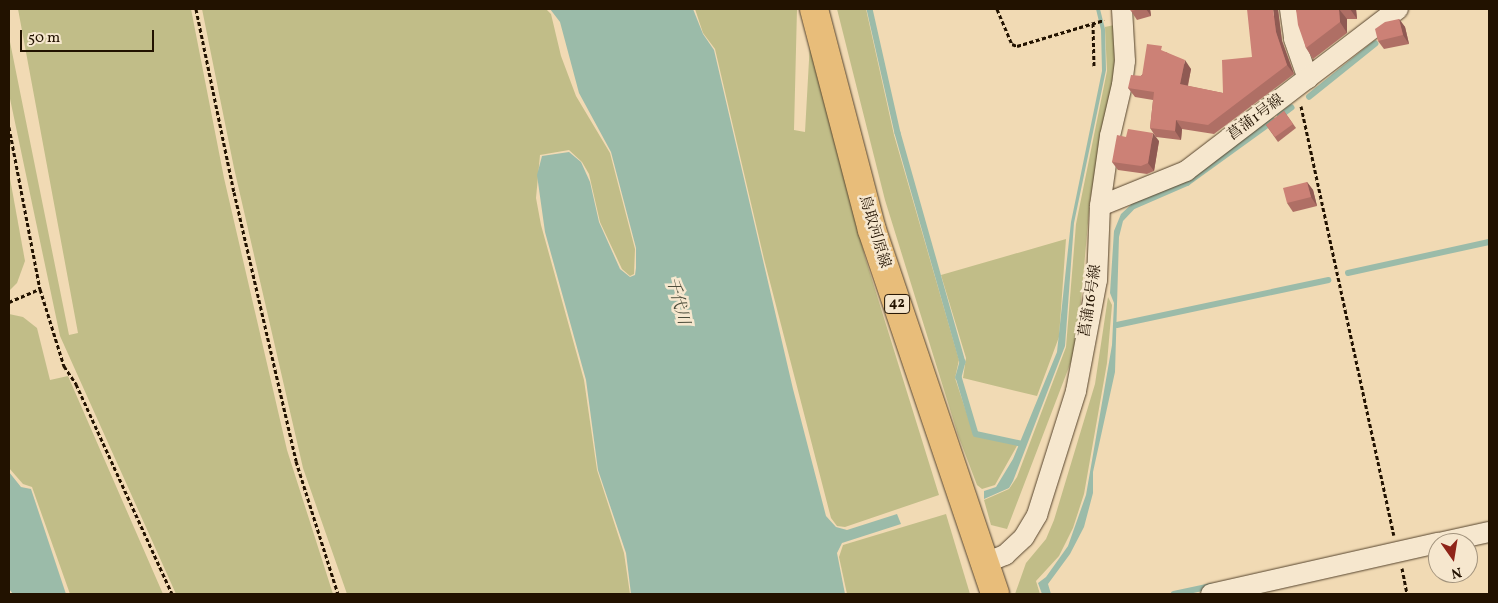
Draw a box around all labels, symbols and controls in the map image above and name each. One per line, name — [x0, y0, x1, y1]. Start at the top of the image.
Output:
scale bar — [22, 20, 156, 52]
text: 50 m — [28, 28, 60, 49]
street label: 菖蒲1号線 — [1224, 91, 1288, 145]
street label: 鳥取河原線 — [854, 194, 894, 270]
street label: 菖蒲16号線 — [1076, 263, 1106, 339]
water label: 千代川 — [662, 275, 692, 327]
road number: 42 — [883, 292, 911, 316]
north arrow — [1428, 533, 1478, 583]
text: N — [1449, 562, 1463, 583]

